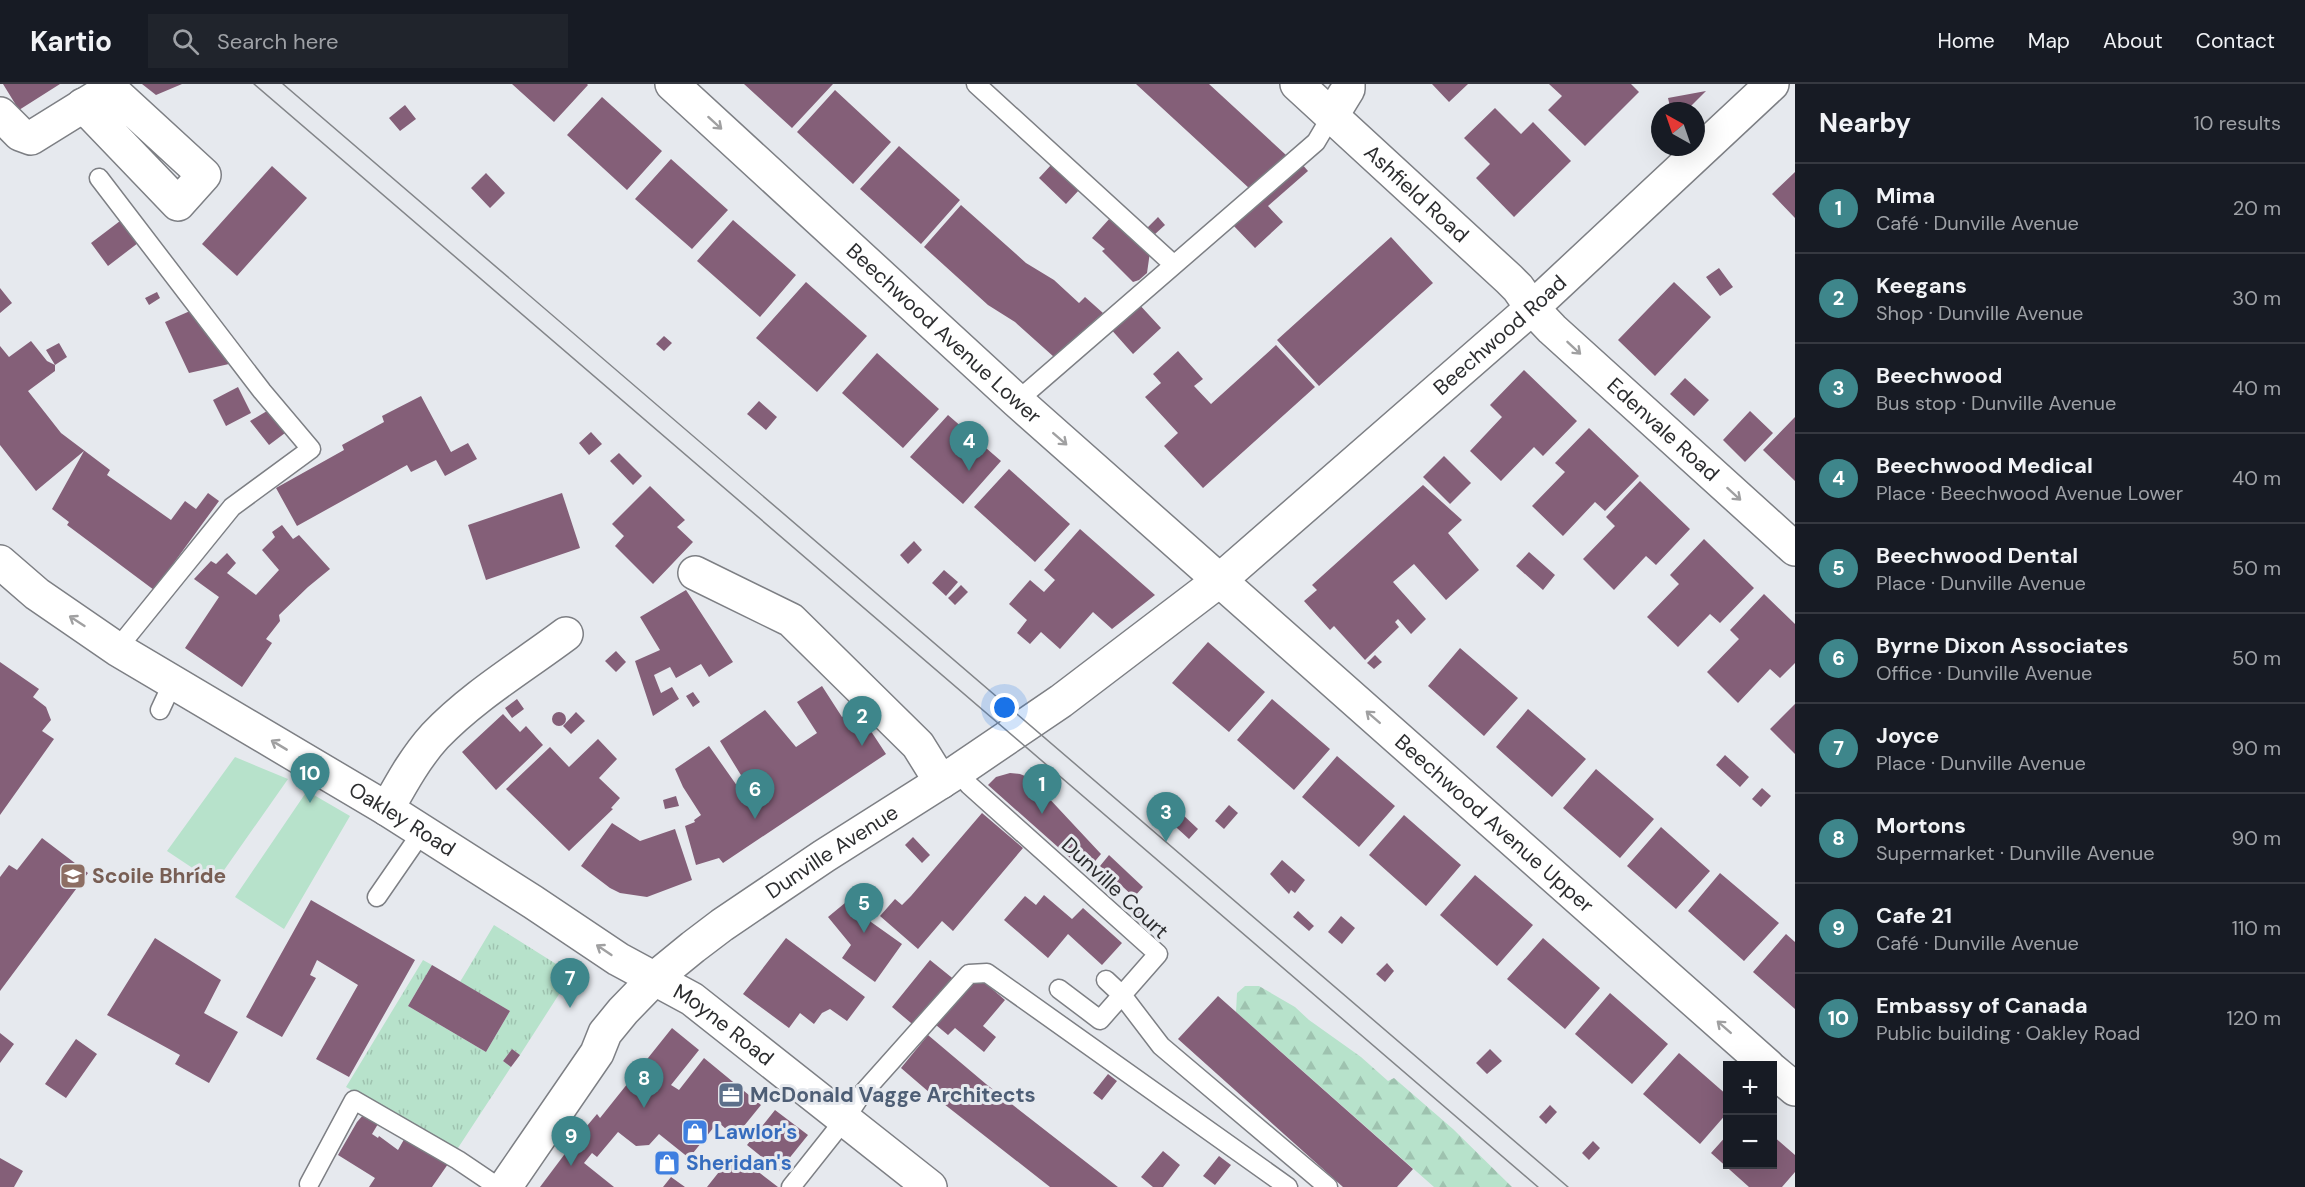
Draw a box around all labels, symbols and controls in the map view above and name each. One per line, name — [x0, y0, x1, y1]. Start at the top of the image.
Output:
search box — [148, 14, 568, 68]
text: Kartio — [30, 23, 112, 60]
icon: search — [169, 25, 202, 58]
text: Search here — [217, 27, 338, 56]
text: Home — [1937, 27, 1995, 55]
text: Map — [2028, 27, 2070, 55]
text: About — [2103, 27, 2163, 55]
text: Contact — [2196, 27, 2275, 55]
north arrow — [1651, 102, 1705, 156]
text: Nearby — [1819, 106, 1911, 140]
text: 10 results — [2194, 110, 2281, 136]
one-way arrow — [707, 116, 722, 130]
street label: Ashfield Road — [1358, 138, 1475, 249]
text: Mima — [1876, 181, 1935, 210]
text: 1 — [1835, 195, 1842, 221]
text: 20 m — [2233, 195, 2281, 221]
text: Café · Dunville Avenue — [1876, 210, 2079, 236]
street label: Beechwood Avenue Lower — [840, 237, 1047, 430]
street label: Beechwood Road — [1427, 269, 1573, 402]
text: Keegans — [1876, 271, 1967, 300]
text: 2 — [1833, 285, 1844, 311]
text: 30 m — [2232, 285, 2281, 311]
text: Shop · Dunville Avenue — [1876, 300, 2083, 326]
one-way arrow — [1566, 341, 1581, 355]
text: Beechwood — [1876, 361, 2002, 390]
street label: Edenvale Road — [1601, 372, 1725, 488]
text: 3 — [1832, 375, 1845, 401]
text: 40 m — [2232, 375, 2281, 401]
text: Bus stop · Dunville Avenue — [1876, 390, 2116, 416]
pin: 4 — [950, 422, 988, 471]
one-way arrow — [1053, 432, 1068, 446]
text: Beechwood Medical — [1876, 451, 2093, 480]
text: 4 — [1832, 465, 1845, 491]
text: 40 m — [2232, 465, 2281, 491]
text: Place · Beechwood Avenue Lower — [1876, 480, 2183, 506]
one-way arrow — [1726, 487, 1741, 501]
text: Beechwood Dental — [1876, 541, 2078, 570]
text: 5 — [1832, 555, 1845, 581]
text: 50 m — [2232, 555, 2281, 581]
text: Place · Dunville Avenue — [1876, 570, 2086, 596]
one-way arrow — [69, 614, 86, 627]
text: Byrne Dixon Associates — [1876, 631, 2129, 660]
text: 6 — [1832, 645, 1845, 671]
text: 50 m — [2232, 645, 2281, 671]
text: Office · Dunville Avenue — [1876, 660, 2092, 686]
your location — [990, 693, 1019, 722]
pin: 2 — [842, 696, 882, 746]
one-way arrow — [1366, 710, 1381, 724]
text: Joyce — [1876, 721, 1939, 750]
street label: Beechwood Avenue Upper — [1389, 728, 1600, 919]
text: 7 — [1833, 735, 1844, 761]
text: 90 m — [2232, 735, 2281, 761]
one-way arrow — [271, 739, 288, 751]
text: Place · Dunville Avenue — [1876, 750, 2086, 776]
pin: 10 — [290, 754, 330, 803]
pin: 1 — [1022, 764, 1062, 814]
pin: 6 — [736, 770, 774, 819]
street label: Oakley Road — [344, 775, 461, 863]
pin: 3 — [1146, 792, 1186, 842]
street label: Dunville Avenue — [760, 798, 904, 905]
text: Mortons — [1876, 811, 1966, 840]
text: 8 — [1832, 825, 1845, 851]
text: 90 m — [2232, 825, 2281, 851]
street label: Dunville Court — [1055, 831, 1175, 945]
text: Supermarket · Dunville Avenue — [1876, 840, 2155, 866]
school or university icon: Scoile Bhríde — [58, 861, 88, 891]
place label: Scoile Bhríde — [92, 862, 226, 890]
pin: 5 — [844, 884, 884, 933]
text: Cafe 21 — [1876, 901, 1952, 930]
text: 9 — [1832, 915, 1845, 941]
text: 110 m — [2232, 915, 2281, 941]
text: Café · Dunville Avenue — [1876, 930, 2079, 956]
one-way arrow — [595, 943, 612, 956]
pin: 7 — [550, 958, 590, 1008]
street label: Moyne Road — [668, 978, 779, 1072]
text: Embassy of Canada — [1876, 991, 2088, 1020]
text: 10 — [1828, 1005, 1849, 1031]
text: 120 m — [2227, 1005, 2281, 1031]
one-way arrow — [1717, 1020, 1732, 1034]
text: Public building · Oakley Road — [1876, 1020, 2140, 1046]
pin: 8 — [624, 1058, 664, 1108]
map controls — [1723, 1061, 1777, 1169]
button: + — [1723, 1061, 1777, 1115]
office icon: McDonald Vagge Architects — [716, 1080, 746, 1110]
place label: McDonald Vagge Architects — [750, 1081, 1036, 1109]
button: − — [1723, 1115, 1777, 1169]
pin: 9 — [552, 1116, 590, 1166]
shop icon: Lawlor's — [680, 1117, 710, 1147]
place label: Lawlor's — [714, 1118, 797, 1146]
shop icon: Sheridan's — [652, 1148, 682, 1178]
place label: Sheridan's — [686, 1149, 792, 1177]

